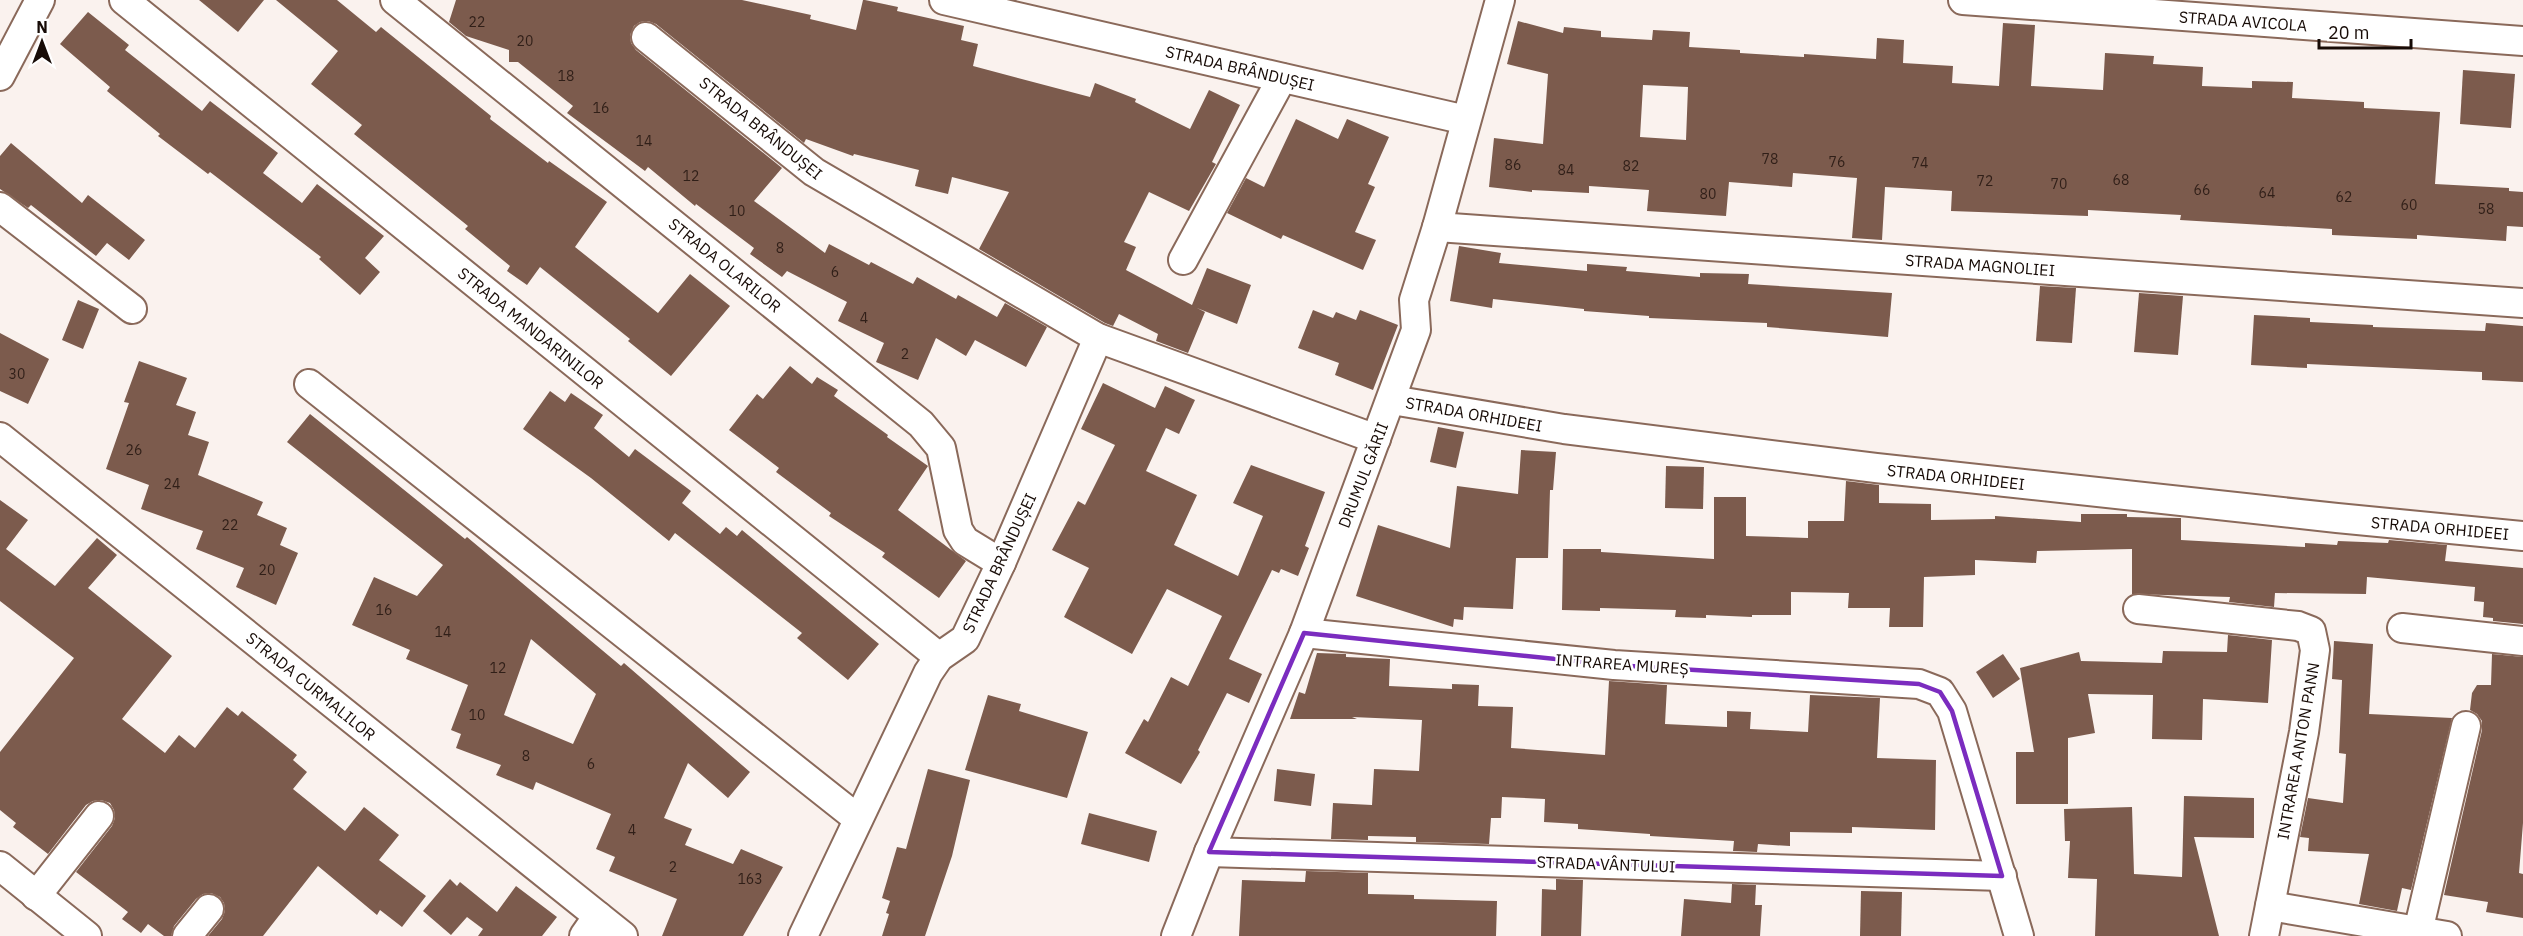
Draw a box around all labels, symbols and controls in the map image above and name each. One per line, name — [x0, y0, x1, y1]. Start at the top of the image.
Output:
street label: STRADA AVICOLA — [2178, 7, 2308, 35]
north arrow — [12, 12, 72, 72]
scale bar — [2319, 12, 2410, 50]
house number: 22 — [469, 13, 485, 31]
text: N — [36, 17, 48, 37]
text: 20 m — [2328, 21, 2370, 44]
house number: 20 — [517, 32, 533, 50]
street label: STRADA BRÂNDUȘEI — [1164, 41, 1316, 95]
house number: 18 — [558, 67, 574, 85]
street label: STRADA BRÂNDUȘEI — [696, 72, 826, 184]
house number: 16 — [593, 99, 609, 117]
house number: 14 — [636, 132, 652, 150]
house number: 78 — [1762, 150, 1778, 168]
house number: 76 — [1829, 153, 1845, 171]
house number: 74 — [1912, 154, 1928, 172]
house number: 86 — [1505, 156, 1521, 174]
house number: 82 — [1623, 157, 1639, 175]
house number: 84 — [1558, 161, 1574, 179]
house number: 12 — [683, 167, 699, 185]
house number: 68 — [2113, 171, 2129, 189]
house number: 72 — [1977, 172, 1993, 190]
house number: 70 — [2051, 175, 2067, 193]
house number: 66 — [2194, 181, 2210, 199]
house number: 64 — [2259, 184, 2275, 202]
house number: 80 — [1700, 185, 1716, 203]
house number: 62 — [2336, 188, 2352, 206]
house number: 60 — [2401, 196, 2417, 214]
house number: 58 — [2478, 200, 2494, 218]
house number: 10 — [729, 202, 745, 220]
street label: STRADA OLARILOR — [665, 214, 785, 316]
house number: 8 — [776, 239, 784, 257]
street label: STRADA MAGNOLIEI — [1904, 250, 2056, 280]
street label: STRADA MANDARINILOR — [454, 263, 608, 393]
house number: 6 — [831, 263, 839, 281]
house number: 4 — [860, 309, 868, 327]
house number: 2 — [901, 345, 909, 363]
house number: 30 — [9, 365, 25, 383]
street label: STRADA ORHIDEEI — [1404, 392, 1544, 436]
street label: DRUMUL GĂRII — [1334, 419, 1392, 531]
house number: 26 — [126, 441, 142, 459]
street label: STRADA ORHIDEEI — [1886, 460, 2026, 494]
house number: 24 — [164, 475, 180, 493]
street label: STRADA BRÂNDUȘEI — [958, 490, 1040, 636]
street label: STRADA ORHIDEEI — [2370, 512, 2510, 544]
house number: 22 — [222, 516, 238, 534]
house number: 20 — [259, 561, 275, 579]
house number: 16 — [376, 601, 392, 619]
house number: 14 — [435, 623, 451, 641]
street label: STRADA CURMALILOR — [242, 628, 380, 744]
street label: INTRAREA MUREȘ — [1555, 649, 1689, 679]
house number: 12 — [490, 659, 506, 677]
street label: INTRAREA ANTON PANN — [2273, 661, 2323, 841]
house number: 10 — [469, 706, 485, 724]
house number: 8 — [522, 747, 530, 765]
house number: 6 — [587, 755, 595, 773]
house number: 4 — [628, 821, 636, 839]
street label: STRADA VÂNTULUI — [1536, 852, 1676, 876]
house number: 2 — [669, 858, 677, 876]
house number: 163 — [737, 870, 763, 888]

